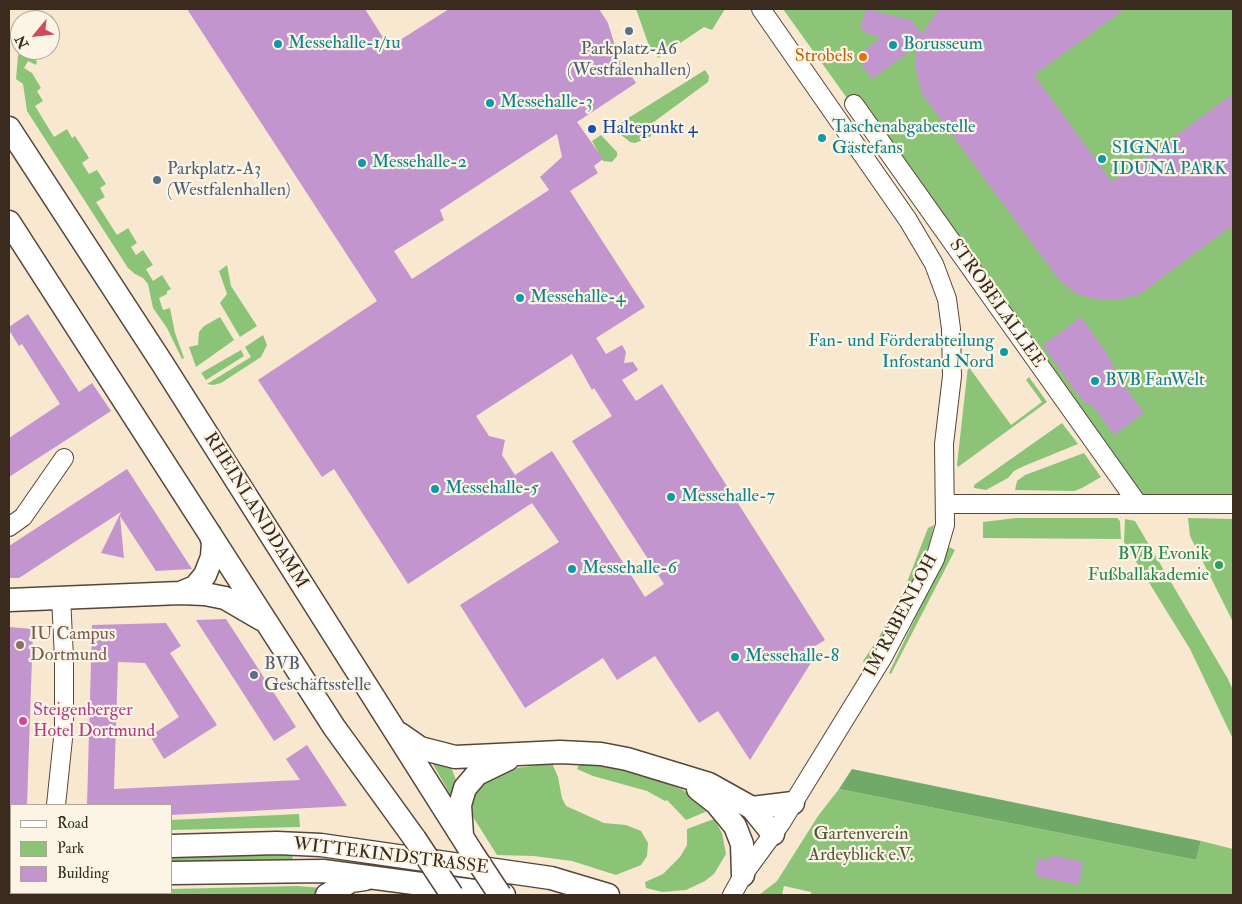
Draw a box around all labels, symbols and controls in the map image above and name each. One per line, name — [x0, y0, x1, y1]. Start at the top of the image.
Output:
north arrow — [10, 10, 60, 60]
marker: Parkplatz-A6 (Westfalenhallen) — [623, 25, 635, 37]
text: N — [12, 32, 33, 51]
place label: Messehalle-1/1u — [288, 33, 400, 55]
place label: Borusseum — [903, 34, 983, 56]
marker: Messehalle-1/1u — [272, 38, 284, 50]
place label: Parkplatz-A6 (Westfalenhallen) — [567, 39, 691, 82]
marker: Borusseum — [887, 39, 899, 51]
place label: Strobels — [795, 46, 853, 68]
marker: Strobels — [857, 51, 869, 63]
place label: Messehalle-3 — [500, 92, 593, 114]
marker: Messehalle-3 — [484, 97, 496, 109]
place label: Taschenabgabestelle Gästefans — [832, 117, 975, 160]
place label: Haltepunkt 4 — [602, 118, 697, 140]
marker: Haltepunkt 4 — [586, 123, 598, 135]
marker: Taschenabgabestelle Gästefans — [816, 132, 828, 144]
place label: SIGNAL IDUNA PARK — [1112, 138, 1227, 180]
place label: Messehalle-2 — [372, 152, 467, 174]
marker: SIGNAL IDUNA PARK — [1096, 153, 1108, 165]
marker: Messehalle-2 — [356, 157, 368, 169]
place label: Parkplatz-A3 (Westfalenhallen) — [167, 159, 291, 202]
marker: Parkplatz-A3 (Westfalenhallen) — [151, 174, 163, 186]
street label: STROBELALLEE — [944, 236, 1048, 372]
place label: Messehalle-4 — [530, 287, 625, 309]
marker: Messehalle-4 — [514, 292, 526, 304]
place label: Fan- und Förderabteilung Infostand Nord — [808, 331, 994, 374]
marker: Fan- und Förderabteilung Infostand Nord — [998, 346, 1010, 358]
place label: BVB FanWelt — [1105, 370, 1205, 392]
marker: BVB FanWelt — [1089, 375, 1101, 387]
street label: RHEINLANDDAMM — [198, 429, 312, 593]
place label: Messehalle-5 — [445, 478, 539, 500]
marker: Messehalle-5 — [429, 483, 441, 495]
place label: Messehalle-7 — [681, 486, 775, 508]
marker: Messehalle-7 — [665, 491, 677, 503]
place label: BVB Evonik Fußballakademie — [1088, 544, 1209, 586]
street label: IM RABENLOH — [861, 551, 943, 681]
place label: Messehalle-6 — [582, 558, 677, 580]
marker: BVB Evonik Fußballakademie — [1213, 559, 1225, 571]
marker: Messehalle-6 — [566, 563, 578, 575]
place label: IU Campus Dortmund — [30, 624, 115, 666]
marker: IU Campus Dortmund — [14, 639, 26, 651]
place label: Messehalle-8 — [745, 646, 839, 668]
marker: Messehalle-8 — [729, 651, 741, 663]
place label: BVB Geschäftsstelle — [264, 654, 371, 696]
marker: BVB Geschäftsstelle — [248, 669, 260, 681]
place label: Steigenberger Hotel Dortmund — [33, 700, 155, 742]
marker: Steigenberger Hotel Dortmund — [17, 715, 29, 727]
legend — [10, 804, 172, 894]
text: Road — [57, 814, 88, 833]
park label: Gartenverein Ardeyblick e.V. — [809, 824, 913, 866]
street label: WITTEKINDSTRASSE — [292, 834, 490, 880]
text: Park — [57, 839, 84, 858]
text: Building — [57, 864, 109, 883]

